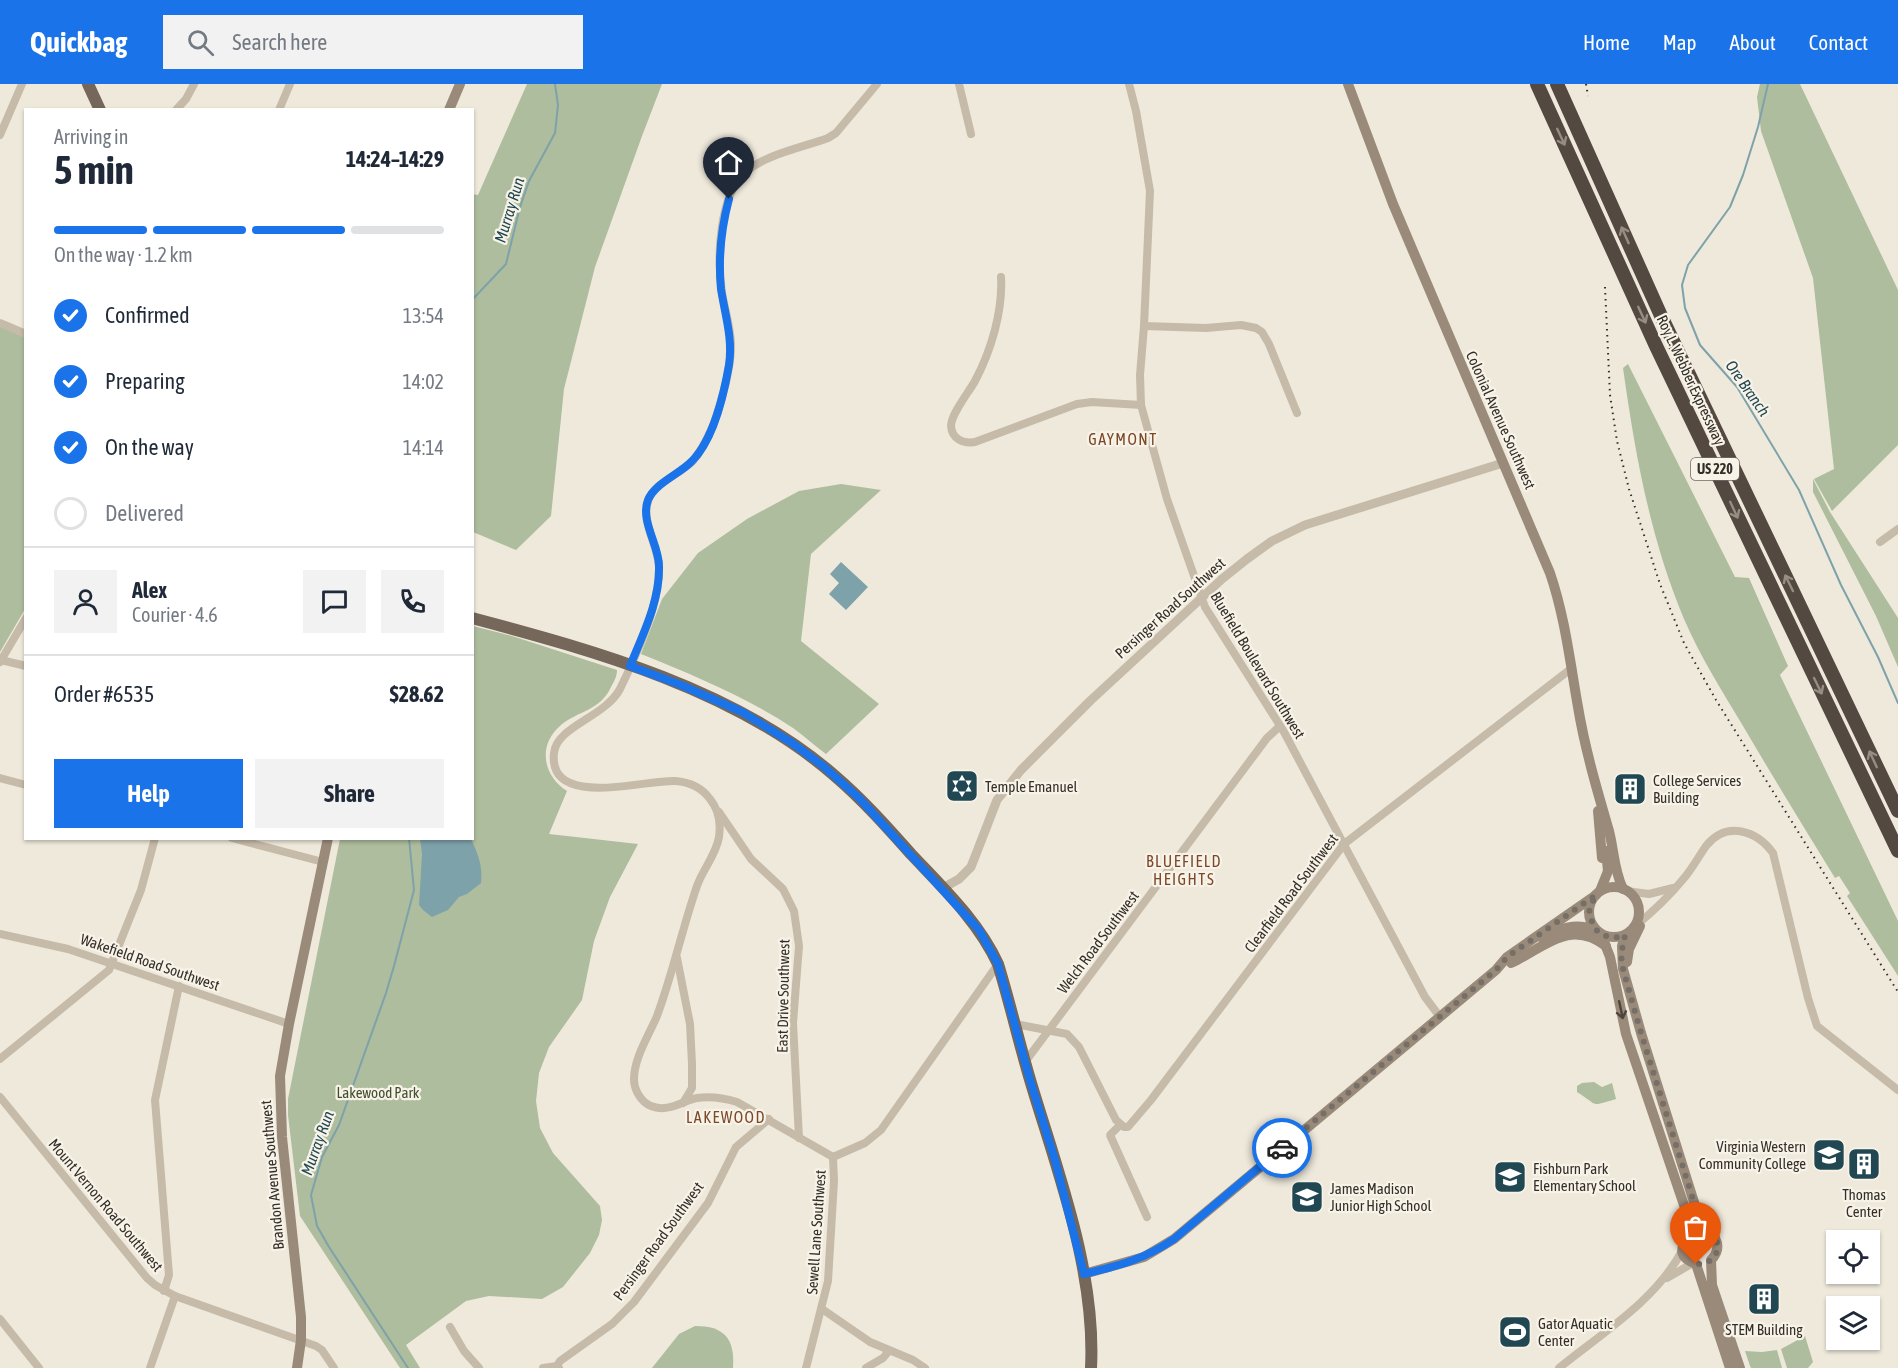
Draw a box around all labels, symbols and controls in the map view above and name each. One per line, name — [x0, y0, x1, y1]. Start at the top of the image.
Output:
search box — [163, 15, 583, 69]
text: Quickbag — [30, 26, 127, 58]
icon: search — [184, 26, 217, 59]
text: Search here — [232, 29, 327, 55]
text: Home — [1583, 30, 1630, 54]
text: Map — [1663, 30, 1697, 54]
text: About — [1730, 30, 1776, 54]
text: Contact — [1809, 30, 1868, 54]
text: Arriving in — [54, 125, 128, 148]
one-way arrow — [1556, 128, 1567, 146]
pin — [703, 137, 754, 199]
text: 14:24–14:29 — [346, 146, 444, 172]
icon: home — [712, 146, 745, 179]
text: 5 min — [54, 148, 134, 192]
water label: Murray Run — [491, 175, 528, 245]
one-way arrow — [1618, 227, 1630, 245]
text: On the way · 1.2 km — [54, 243, 193, 266]
icon: check — [54, 299, 87, 332]
text: Confirmed — [105, 302, 190, 328]
text: 13:54 — [403, 304, 444, 327]
one-way arrow — [1636, 305, 1648, 323]
street label: Roy L. Webber Expressway — [1653, 312, 1729, 448]
street label: Colonial Avenue Southwest — [1463, 348, 1539, 492]
water label: Ore Branch — [1722, 357, 1774, 419]
icon: check — [54, 365, 87, 398]
text: Preparing — [105, 368, 185, 394]
text: 14:02 — [402, 370, 444, 393]
district label: GAYMONT — [1088, 430, 1158, 448]
icon: check — [54, 431, 87, 464]
text: On the way — [105, 434, 194, 460]
text: 14:14 — [403, 436, 444, 459]
road number: US 220 — [1691, 458, 1739, 480]
text: Delivered — [105, 500, 184, 526]
one-way arrow — [1729, 500, 1741, 518]
street label: Persinger Road Southwest — [1112, 554, 1228, 662]
button: person — [54, 570, 117, 633]
button: chat — [303, 570, 366, 633]
button: phone — [381, 570, 444, 633]
one-way arrow — [1782, 574, 1794, 592]
text: Alex — [132, 577, 167, 603]
street label: Bluefield Boulevard Southwest — [1207, 588, 1309, 742]
text: Courier · 4.6 — [132, 603, 218, 626]
one-way arrow — [1813, 676, 1825, 694]
text: Order #6535 — [54, 681, 154, 707]
text: $28.62 — [389, 681, 444, 707]
one-way arrow — [1866, 750, 1878, 768]
button: Help — [54, 759, 243, 828]
button: Share — [255, 759, 444, 828]
synagogue icon: Temple Emanuel — [944, 768, 980, 804]
building icon: College Services Building — [1612, 771, 1648, 807]
place label: College Services Building — [1653, 772, 1741, 806]
place label: Temple Emanuel — [985, 778, 1078, 795]
street label: Clearfield Road Southwest — [1241, 830, 1341, 956]
district label: BLUEFIELD HEIGHTS — [1146, 852, 1222, 888]
street label: Welch Road Southwest — [1054, 887, 1142, 997]
street label: Wakefield Road Southwest — [78, 930, 222, 994]
street label: East Drive Southwest — [774, 939, 792, 1053]
one-way arrow — [1616, 1000, 1628, 1019]
park label: Lakewood Park — [337, 1084, 420, 1101]
street label: Brandon Avenue Southwest — [257, 1100, 287, 1250]
water label: Murray Run — [297, 1108, 338, 1178]
district label: LAKEWOOD — [686, 1108, 766, 1126]
courier — [1252, 1118, 1312, 1178]
icon: car — [1266, 1132, 1299, 1165]
street label: Mount Vernon Road Southwest — [46, 1135, 166, 1275]
school or university icon: Virginia Western Community College — [1811, 1137, 1847, 1173]
place label: Virginia Western Community College — [1699, 1138, 1806, 1172]
building icon: Thomas Center — [1846, 1146, 1882, 1182]
school or university icon: Fishburn Park Elementary School — [1492, 1159, 1528, 1195]
place label: Fishburn Park Elementary School — [1533, 1160, 1636, 1194]
street label: Sewell Lane Southwest — [803, 1169, 829, 1295]
street label: Persinger Road Southwest — [609, 1179, 707, 1303]
school or university icon: James Madison Junior High School — [1289, 1179, 1325, 1215]
place label: James Madison Junior High School — [1330, 1180, 1431, 1214]
place label: Thomas Center — [1842, 1186, 1886, 1220]
pin — [1670, 1202, 1721, 1264]
icon: bag — [1679, 1211, 1712, 1244]
map controls — [1826, 1230, 1880, 1350]
button: locate — [1826, 1230, 1880, 1284]
building icon: STEM Building — [1746, 1281, 1782, 1317]
button: layers — [1826, 1296, 1880, 1350]
sports icon: Gator Aquatic Center — [1497, 1314, 1533, 1350]
place label: Gator Aquatic Center — [1538, 1315, 1613, 1349]
place label: STEM Building — [1725, 1321, 1803, 1338]

